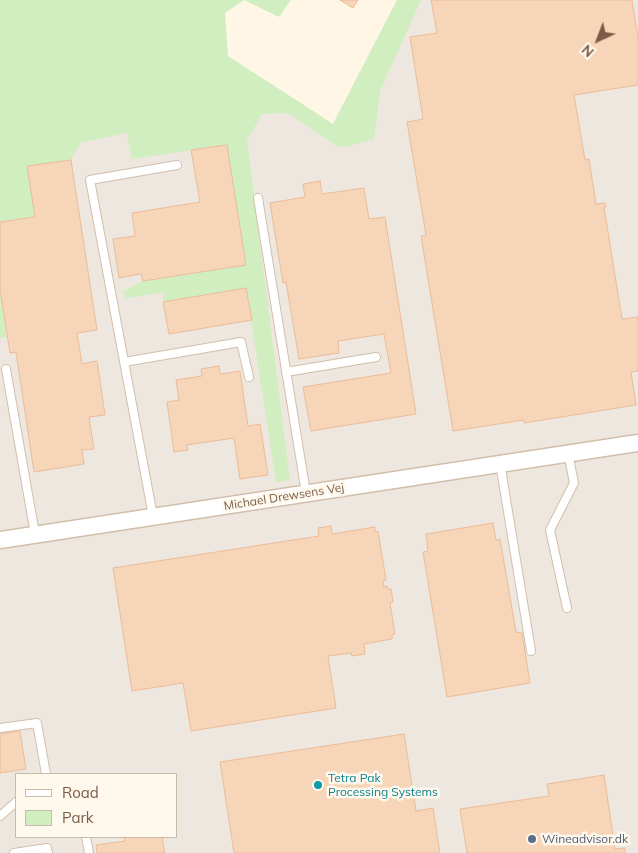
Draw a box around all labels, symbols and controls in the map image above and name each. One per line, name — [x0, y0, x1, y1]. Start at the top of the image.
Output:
north arrow — [573, 15, 623, 65]
text: N — [578, 41, 598, 61]
street label: Michael Drewsens Vej — [223, 480, 345, 514]
place label: Tetra Pak Processing Systems — [328, 771, 438, 799]
legend — [15, 773, 178, 838]
marker: Tetra Pak Processing Systems — [312, 779, 324, 791]
text: Road — [62, 783, 99, 802]
text: Park — [62, 808, 94, 827]
place label: Wineadvisor.dk — [542, 832, 628, 846]
marker: Wineadvisor.dk — [526, 833, 538, 845]

